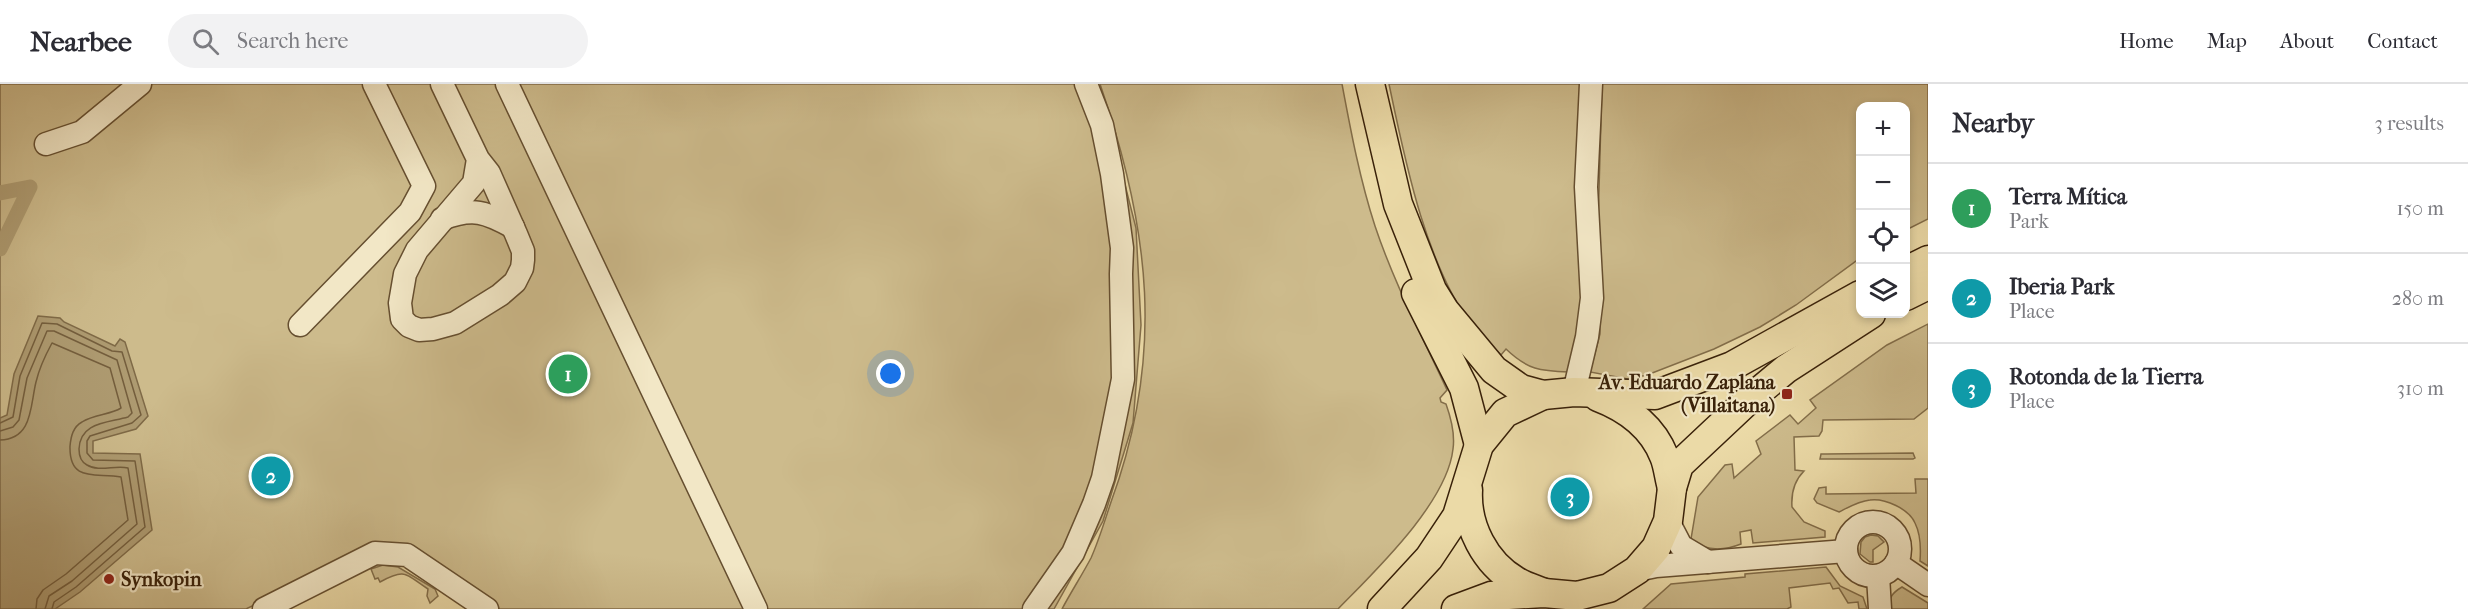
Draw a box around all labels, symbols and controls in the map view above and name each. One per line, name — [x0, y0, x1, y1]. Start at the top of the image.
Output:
search box — [168, 14, 588, 68]
text: Nearbee — [30, 25, 132, 58]
icon: search — [189, 25, 222, 58]
text: Search here — [237, 28, 348, 54]
text: Home — [2119, 29, 2174, 53]
text: Map — [2207, 29, 2247, 53]
text: About — [2280, 29, 2334, 53]
text: Contact — [2367, 29, 2438, 53]
map controls — [1856, 102, 1910, 318]
button: + — [1856, 102, 1910, 156]
text: Nearby — [1952, 108, 2034, 139]
text: 3 results — [2375, 112, 2444, 135]
button: − — [1856, 156, 1910, 210]
text: Terra Mítica — [2009, 184, 2127, 210]
text: 1 — [1968, 197, 1975, 220]
text: 150 m — [2396, 197, 2444, 220]
button: locate — [1856, 210, 1910, 264]
text: Park — [2009, 210, 2049, 233]
button: layers — [1856, 264, 1910, 318]
text: Iberia Park — [2009, 274, 2114, 300]
text: 2 — [1966, 287, 1977, 310]
text: 280 m — [2392, 287, 2444, 310]
text: Place — [2009, 300, 2055, 323]
pin: 1 — [548, 352, 588, 396]
your location — [876, 359, 905, 388]
text: Rotonda de la Tierra — [2009, 364, 2203, 390]
place label: Av. Eduardo Zaplana (Villaitana) — [1597, 371, 1776, 417]
text: 3 — [1967, 377, 1976, 400]
text: 310 m — [2397, 377, 2444, 400]
marker: Av. Eduardo Zaplana (Villaitana) — [1780, 387, 1794, 401]
text: Place — [2009, 390, 2055, 413]
pin: 2 — [252, 454, 290, 498]
pin: 3 — [1550, 474, 1590, 520]
place label: Synkopin — [121, 568, 202, 591]
marker: Synkopin — [102, 572, 116, 586]

